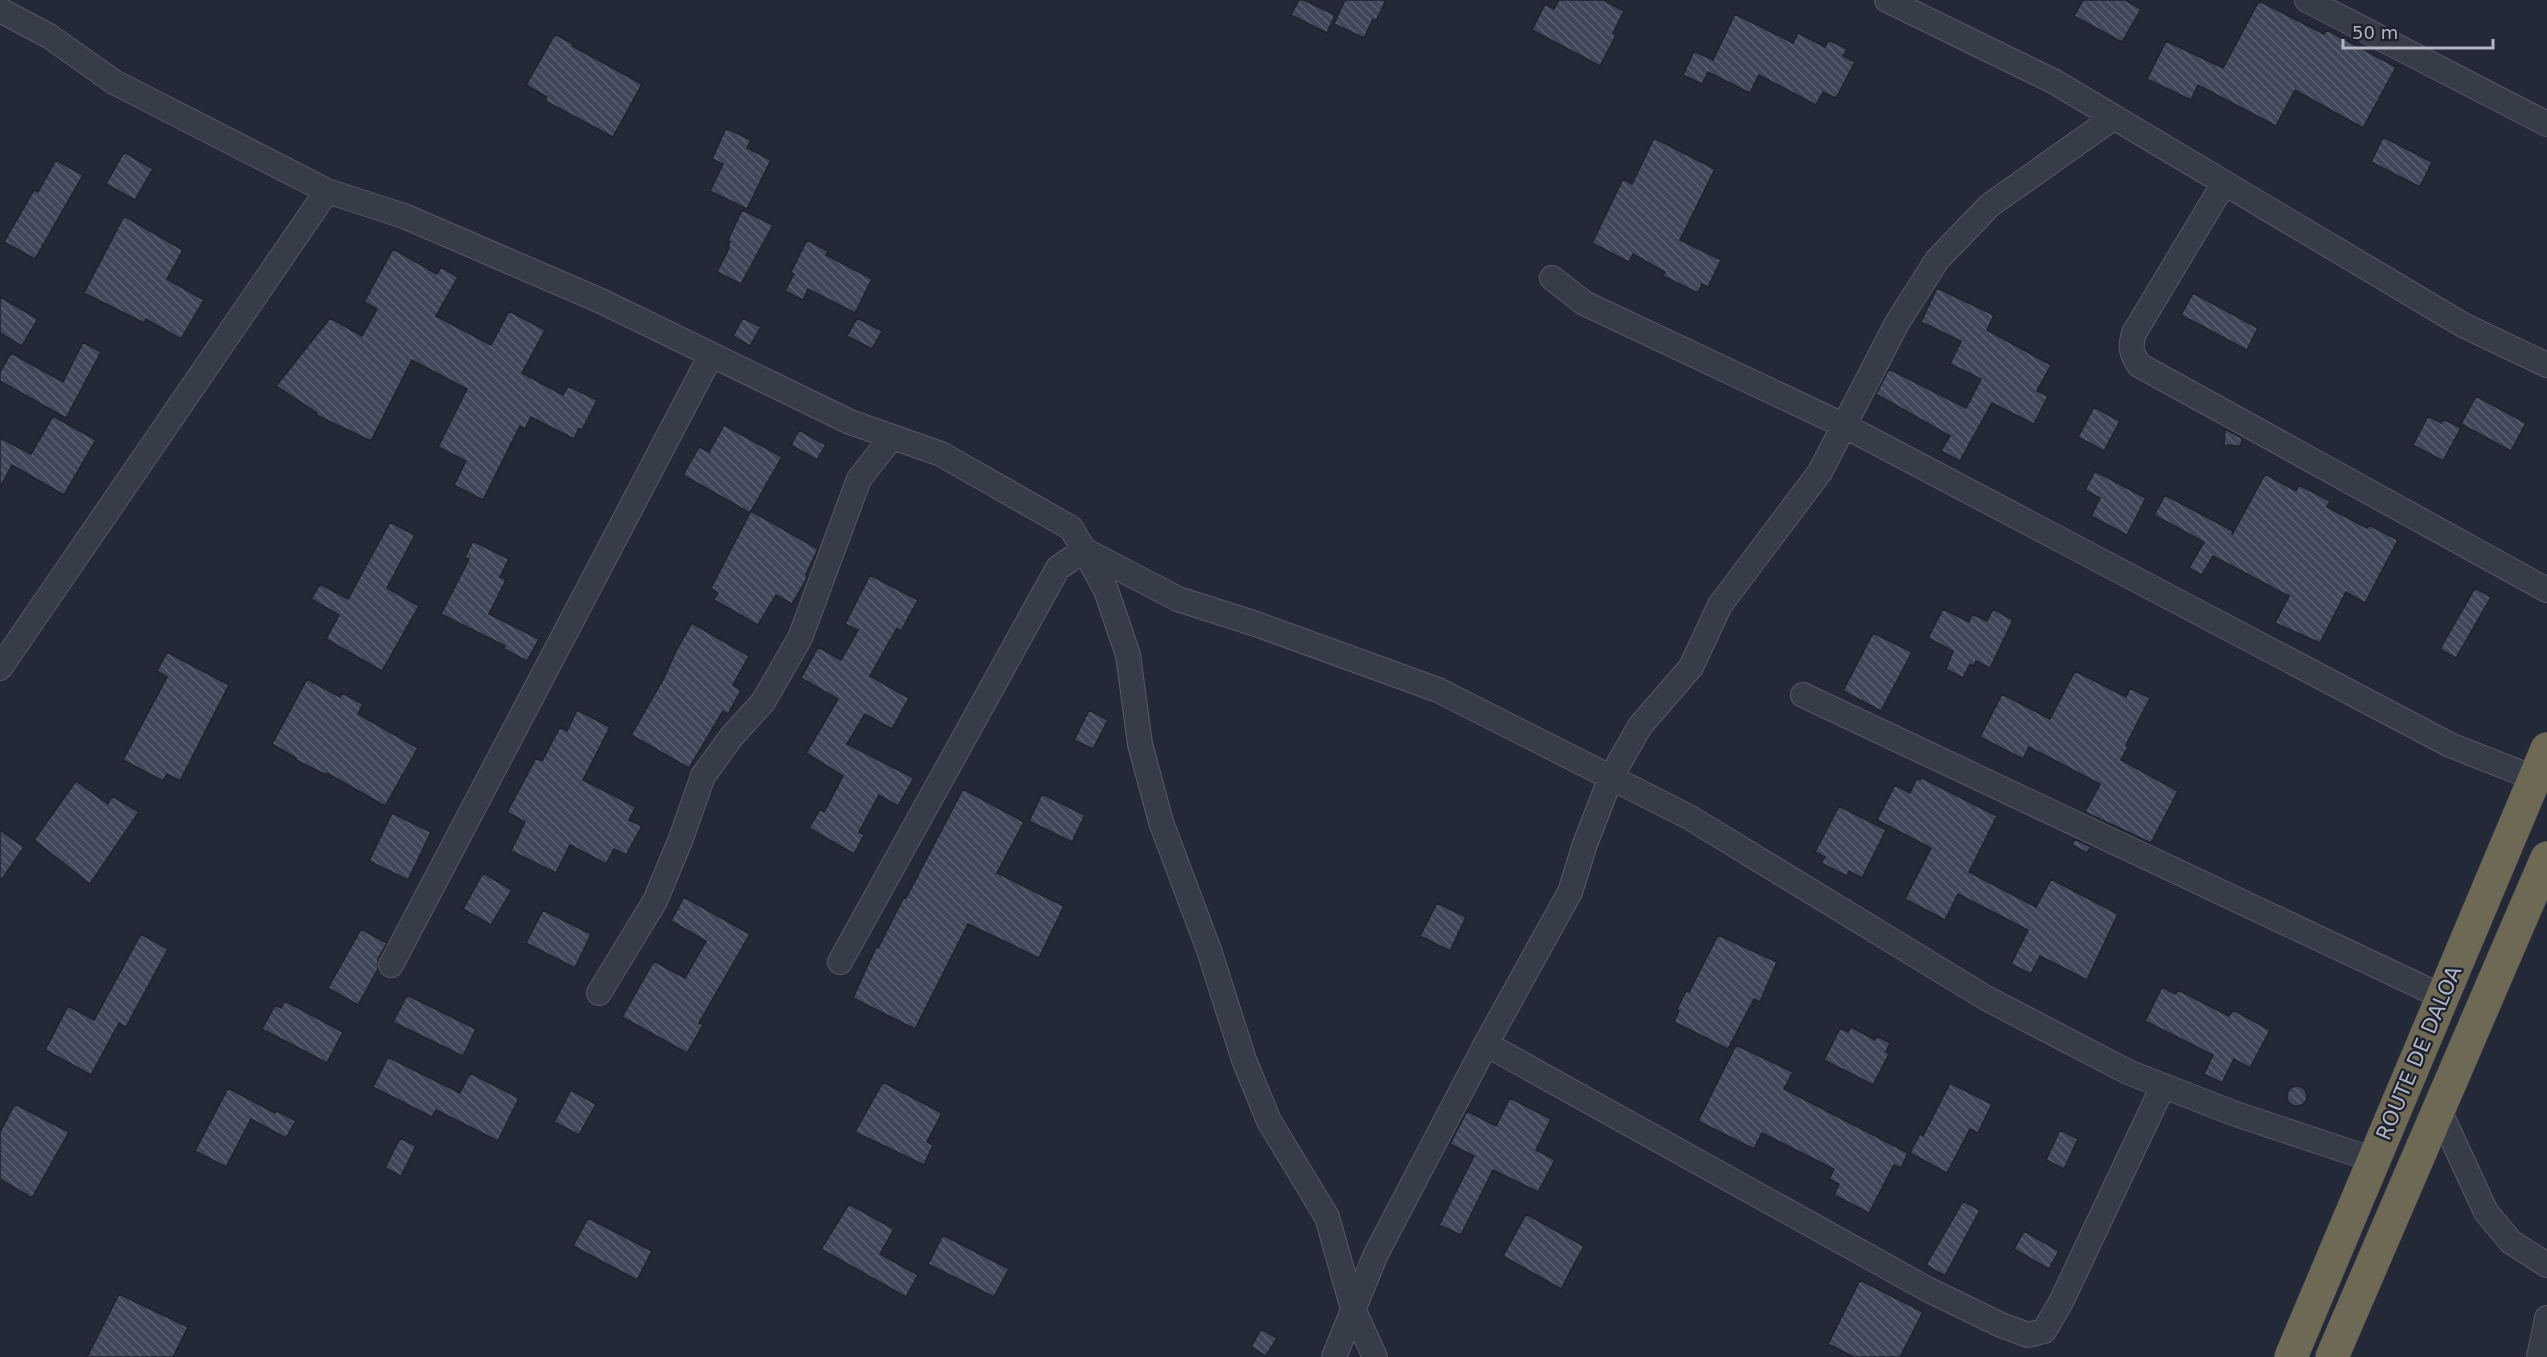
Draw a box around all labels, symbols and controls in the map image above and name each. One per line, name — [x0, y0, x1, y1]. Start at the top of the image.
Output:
scale bar — [2343, 12, 2493, 50]
text: 50 m — [2352, 22, 2398, 43]
street label: ROUTE DE DALOA — [2371, 962, 2467, 1144]

